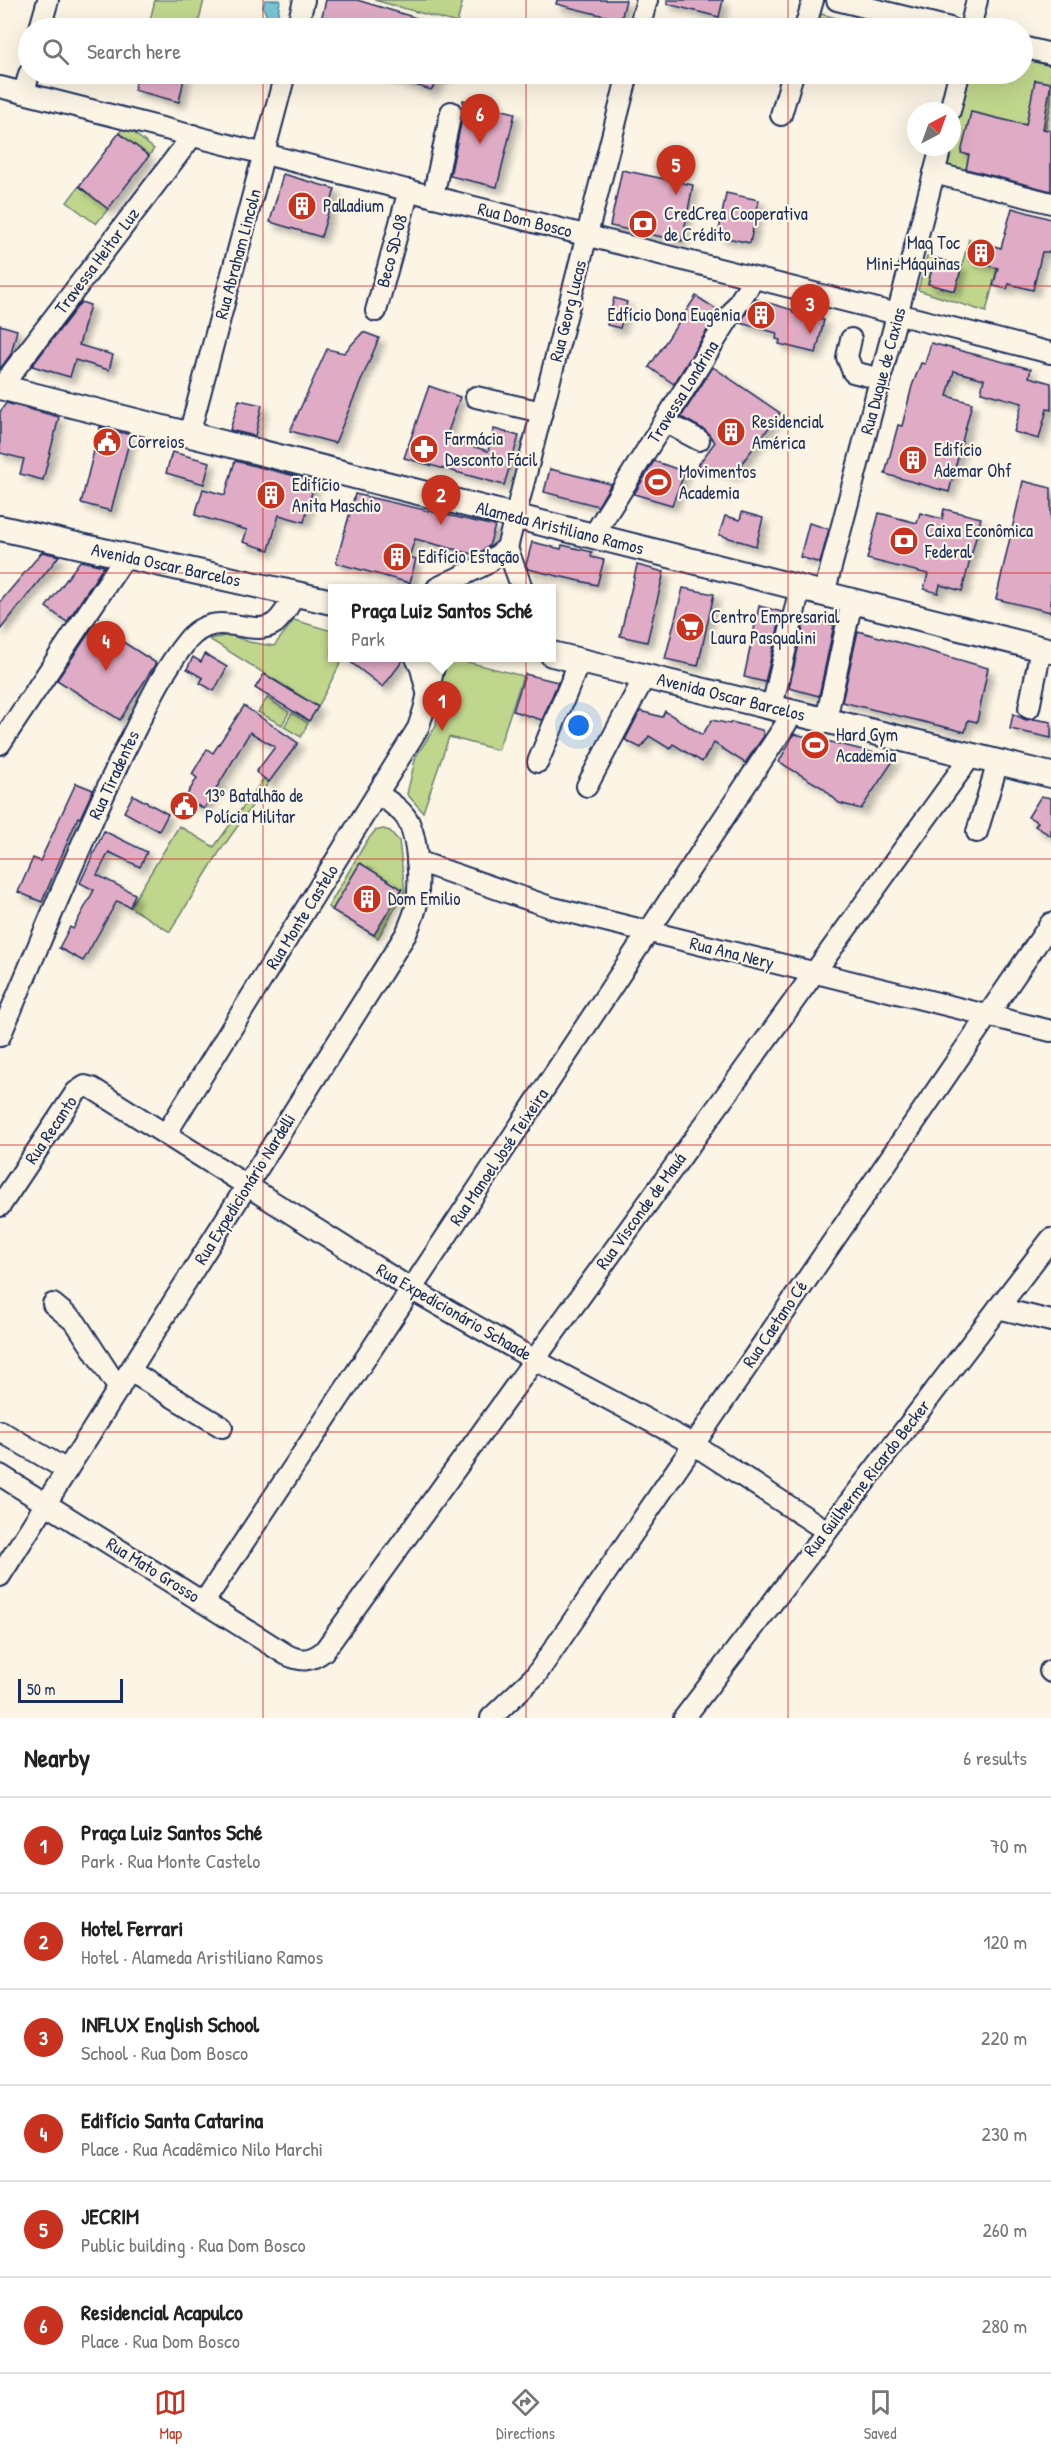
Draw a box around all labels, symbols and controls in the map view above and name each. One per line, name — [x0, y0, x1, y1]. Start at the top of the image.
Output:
search box — [18, 18, 1033, 84]
icon: search — [39, 35, 72, 68]
text: Search here — [87, 36, 181, 66]
pin: 6 — [460, 94, 500, 144]
north arrow — [907, 102, 961, 156]
pin: 5 — [656, 146, 696, 195]
street label: Rua Abraham Lincoln — [208, 186, 267, 322]
building icon: Palladium — [286, 190, 318, 222]
place label: Palladium — [323, 193, 384, 218]
street label: Rua Dom Bosco — [475, 196, 575, 243]
place label: CredCrea Cooperativa de Crédito — [664, 201, 808, 247]
street label: Travessa Heitor Luz — [48, 202, 145, 319]
bank icon: CredCrea Cooperativa de Crédito — [627, 208, 659, 240]
street label: Beco SD-08 — [370, 211, 413, 290]
place label: Maq Toc Mini-Máquinas — [866, 230, 960, 276]
building icon: Maq Toc Mini-Máquinas — [965, 237, 997, 269]
street label: Rua Georg Lucas — [543, 258, 592, 364]
pin: 3 — [790, 284, 830, 334]
building icon: Edfício Dona Eugênia — [745, 299, 777, 331]
place label: Edfício Dona Eugênia — [607, 302, 740, 327]
street label: Rua Duque de Caxias — [854, 305, 911, 437]
street label: Travessa Londrina — [641, 335, 724, 448]
place label: Residencial América — [752, 409, 824, 455]
building icon: Residencial América — [715, 416, 747, 448]
public building icon: Correios — [91, 426, 123, 458]
place label: Farmácia Desconto Fácil — [444, 426, 537, 472]
place label: Correios — [128, 429, 184, 454]
pharmacy icon: Farmácia Desconto Fácil — [408, 433, 440, 465]
place label: Edifício Ademar Ohf — [934, 437, 1012, 483]
building icon: Edifício Ademar Ohf — [897, 444, 929, 476]
place label: Movimentos Academia — [679, 459, 756, 505]
sports icon: Movimentos Academia — [642, 466, 674, 498]
place label: Edifício Anita Maschio — [292, 472, 381, 518]
pin: 2 — [422, 476, 460, 525]
building icon: Edifício Anita Maschio — [255, 479, 287, 511]
street label: Alameda Aristiliano Ramos — [474, 495, 647, 560]
place label: Caixa Econômica Federal — [924, 518, 1033, 564]
bank icon: Caixa Econômica Federal — [888, 525, 920, 557]
street label: Avenida Oscar Barcelos — [89, 537, 243, 593]
building icon: Edifício Estação — [381, 541, 413, 573]
place label: Edifício Estação — [418, 544, 519, 569]
popup — [328, 584, 556, 662]
text: Praça Luiz Santos Sché — [351, 595, 533, 625]
place label: Centro Empresarial Laura Pasqualini — [711, 604, 840, 650]
supermarket icon: Centro Empresarial Laura Pasqualini — [674, 611, 706, 643]
pin: 4 — [86, 622, 126, 671]
text: Park — [351, 625, 385, 652]
street label: Avenida Oscar Barcelos — [654, 666, 808, 727]
pin: 1 — [422, 682, 462, 731]
your location — [564, 711, 593, 740]
place label: Hard Gym Academia — [836, 722, 898, 768]
street label: Rua Tiradentes — [82, 726, 145, 823]
sports icon: Hard Gym Academia — [799, 729, 831, 761]
place label: 13º Batalhão de Polícia Militar — [205, 783, 304, 829]
public building icon: 13º Batalhão de Polícia Militar — [168, 790, 200, 822]
street label: Rua Monte Castelo — [259, 859, 344, 974]
building icon: Dom Emilio — [351, 883, 383, 915]
place label: Dom Emilio — [388, 886, 461, 911]
street label: Rua Ana Nery — [687, 930, 777, 975]
street label: Rua Manoel José Teixeira — [443, 1083, 554, 1230]
street label: Rua Recanto — [19, 1091, 83, 1169]
street label: Rua Expedicionário Nardelli — [188, 1108, 301, 1269]
street label: Rua Visconde de Mauá — [590, 1147, 691, 1274]
street label: Rua Expedicionário Schaade — [372, 1257, 536, 1366]
street label: Rua Caetano Cé — [736, 1275, 813, 1372]
street label: Rua Guilherme Ricardo Becker — [797, 1394, 936, 1561]
street label: Rua Mato Grosso — [102, 1531, 205, 1608]
scale bar — [18, 1676, 123, 1704]
text: 50 m — [27, 1678, 56, 1700]
text: Nearby — [24, 1740, 90, 1775]
text: 6 results — [963, 1744, 1027, 1771]
text: Praça Luiz Santos Sché — [81, 1817, 263, 1847]
text: 1 — [40, 1832, 47, 1859]
text: 70 m — [990, 1832, 1027, 1859]
text: Park · Rua Monte Castelo — [81, 1847, 260, 1874]
text: Hotel Ferrari — [81, 1913, 183, 1943]
text: 2 — [39, 1928, 48, 1955]
text: 120 m — [983, 1928, 1027, 1955]
text: Hotel · Alameda Aristiliano Ramos — [81, 1943, 323, 1970]
text: INFLUX English School — [81, 2009, 259, 2039]
text: 3 — [39, 2024, 48, 2051]
text: 220 m — [981, 2024, 1027, 2051]
text: School · Rua Dom Bosco — [81, 2039, 248, 2066]
text: Edifício Santa Catarina — [81, 2105, 263, 2135]
text: 4 — [40, 2120, 47, 2147]
text: 230 m — [982, 2120, 1027, 2147]
text: Place · Rua Acadêmico Nilo Marchi — [81, 2135, 323, 2162]
text: JECRIM — [81, 2201, 139, 2231]
text: 5 — [39, 2216, 48, 2243]
text: 260 m — [983, 2216, 1027, 2243]
text: Public building · Rua Dom Bosco — [81, 2231, 305, 2258]
text: Residencial Acapulco — [81, 2297, 243, 2327]
text: 6 — [40, 2312, 47, 2339]
text: 280 m — [982, 2312, 1027, 2339]
text: Place · Rua Dom Bosco — [81, 2327, 240, 2354]
tab: Map — [154, 2386, 187, 2444]
tab: Directions — [496, 2386, 555, 2444]
tab: Saved — [864, 2386, 897, 2444]

